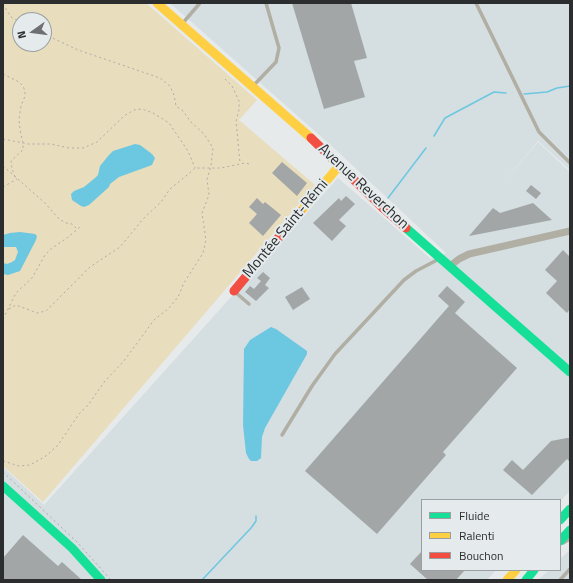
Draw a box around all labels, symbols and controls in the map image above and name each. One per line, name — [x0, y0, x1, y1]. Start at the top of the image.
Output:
north arrow — [12, 12, 52, 52]
text: N — [13, 29, 30, 40]
street label: Avenue Reverchon — [314, 141, 412, 233]
street label: Montée Saint-Rémi — [240, 176, 332, 282]
legend — [421, 499, 561, 571]
text: Fluide — [459, 506, 490, 525]
text: Ralenti — [459, 526, 494, 545]
text: Bouchon — [459, 546, 504, 565]

